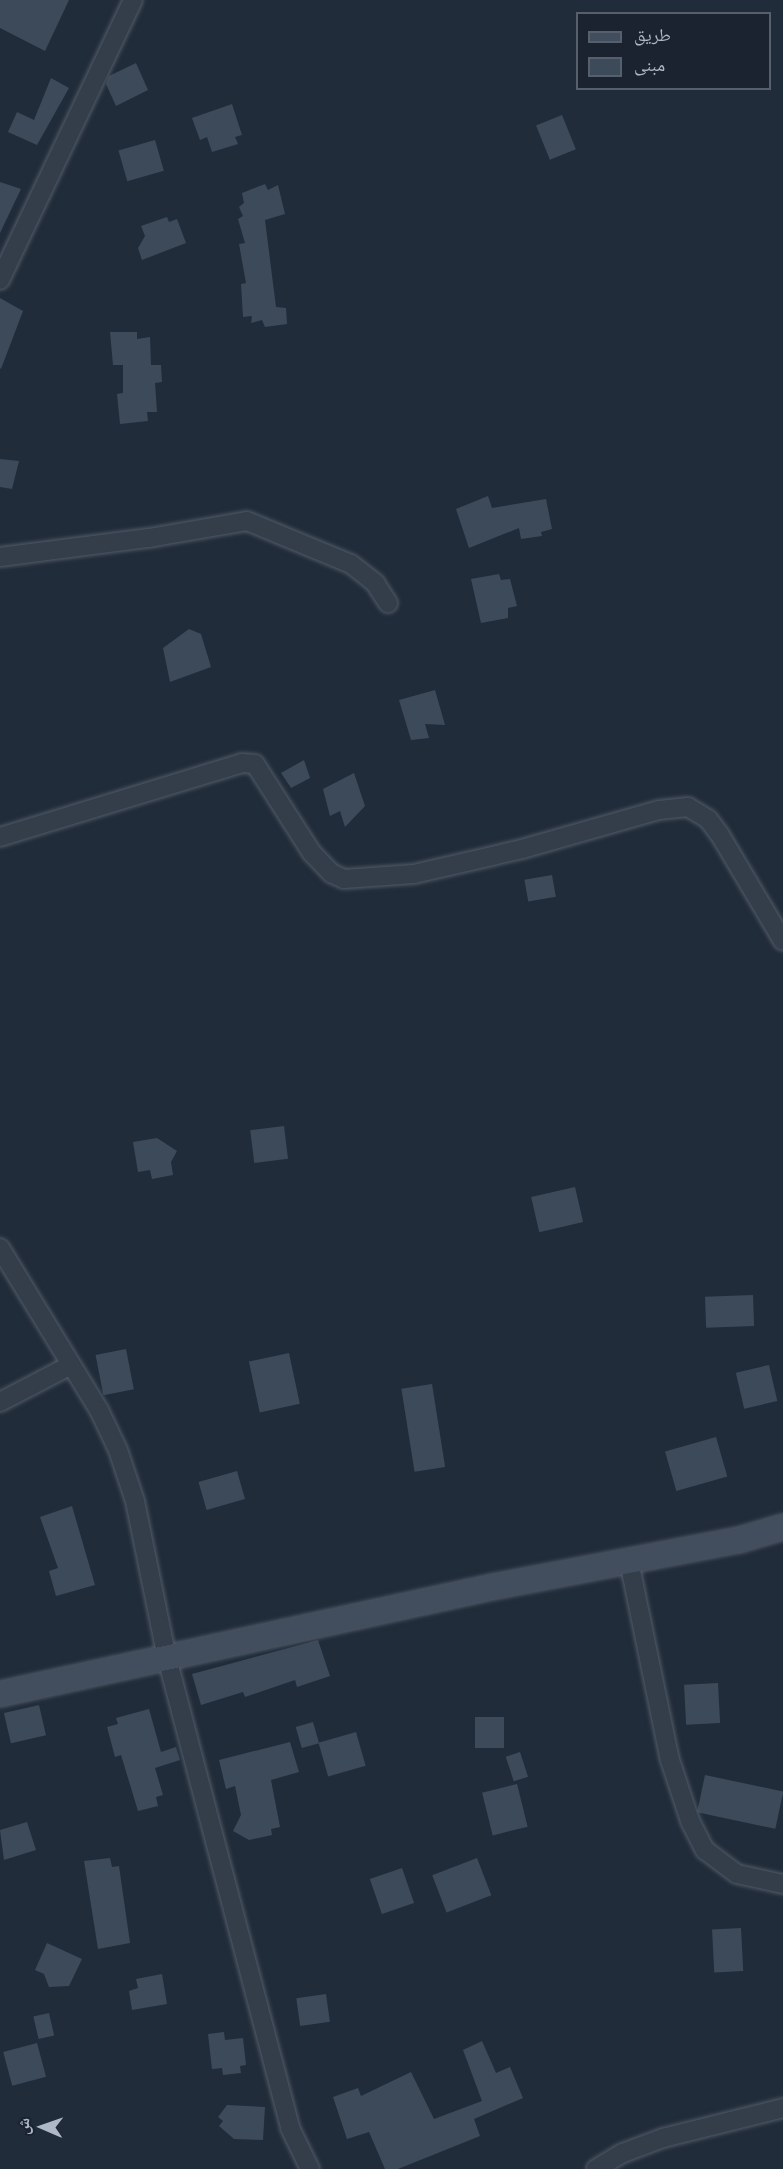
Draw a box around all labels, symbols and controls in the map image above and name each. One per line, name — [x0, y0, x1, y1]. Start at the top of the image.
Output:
legend — [576, 12, 771, 90]
text: طريق — [634, 24, 671, 46]
text: مبنى — [634, 54, 665, 76]
north arrow — [12, 2097, 72, 2157]
text: ش — [14, 2118, 34, 2135]

